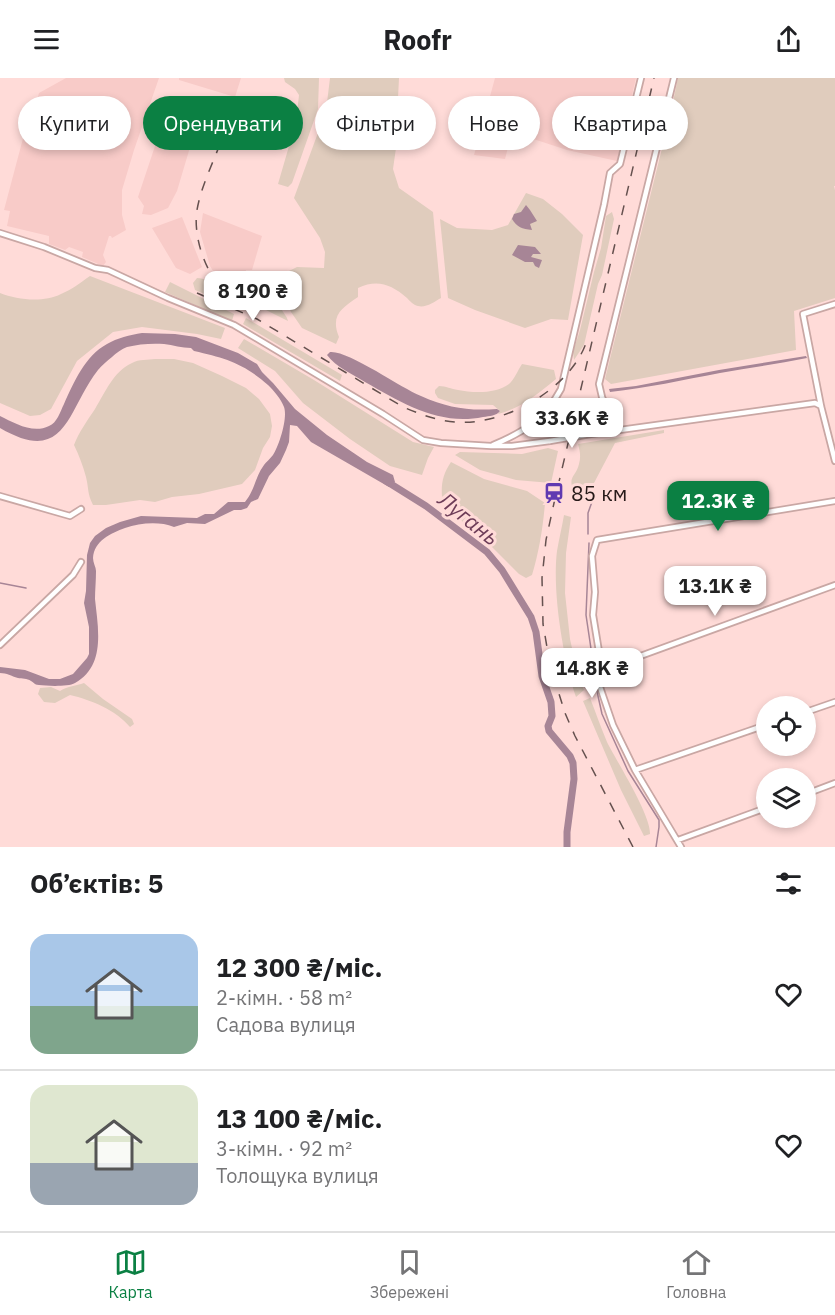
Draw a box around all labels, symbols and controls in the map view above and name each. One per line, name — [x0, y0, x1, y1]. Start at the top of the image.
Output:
text: Roofr — [383, 22, 452, 57]
icon: menu — [30, 23, 63, 56]
icon: share — [772, 23, 805, 56]
chip: Купити — [18, 96, 131, 150]
chip: Орендувати — [143, 96, 303, 150]
chip: Фільтри — [315, 96, 436, 150]
chip: Нове — [448, 96, 540, 150]
chip: Квартира — [552, 96, 688, 150]
pin: 8 190 ₴ — [198, 271, 308, 322]
text: 8 190 ₴ — [218, 277, 288, 304]
pin: 33.6K ₴ — [517, 398, 627, 449]
text: 33.6K ₴ — [535, 404, 609, 431]
place label: 85 км — [571, 479, 627, 507]
station icon: 85 км — [542, 481, 566, 505]
pin: 12.3K ₴ — [663, 481, 773, 532]
water label: Лугань — [432, 484, 505, 551]
text: 12.3K ₴ — [681, 487, 755, 514]
pin: 13.1K ₴ — [660, 566, 770, 617]
text: 13.1K ₴ — [678, 572, 752, 599]
pin: 14.8K ₴ — [537, 648, 647, 699]
text: 14.8K ₴ — [555, 654, 629, 681]
map controls — [756, 696, 816, 828]
button: locate — [756, 696, 816, 756]
button: layers — [756, 768, 816, 828]
text: Об’єктів: 5 — [30, 866, 163, 900]
icon: filters — [772, 867, 805, 900]
text: 12 300 ₴/міс. — [216, 950, 383, 984]
icon: home — [78, 958, 150, 1030]
icon: heart — [772, 978, 805, 1011]
text: 2-кімн. · 58 m² — [216, 984, 352, 1011]
text: Садова вулиця — [216, 1011, 356, 1038]
text: 13 100 ₴/міс. — [216, 1101, 383, 1135]
icon: home — [78, 1109, 150, 1181]
icon: heart — [772, 1129, 805, 1162]
text: 3-кімн. · 92 m² — [216, 1135, 352, 1162]
text: Толощука вулиця — [216, 1162, 379, 1189]
tab: Карта — [109, 1246, 153, 1302]
tab: Збережені — [370, 1246, 449, 1302]
tab: Головна — [666, 1246, 726, 1302]

